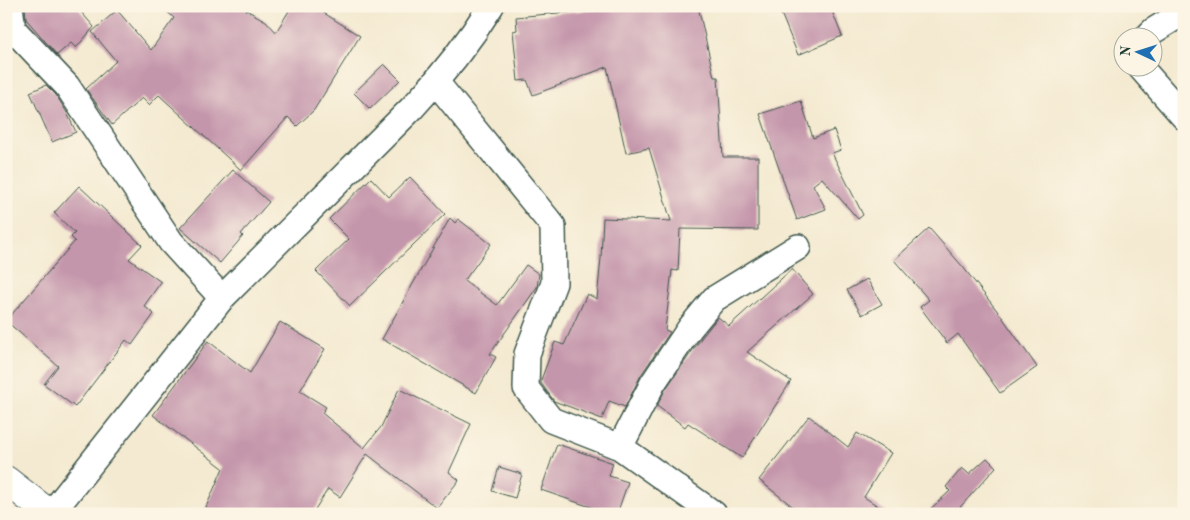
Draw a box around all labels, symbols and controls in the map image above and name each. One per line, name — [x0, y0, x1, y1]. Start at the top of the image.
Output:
north arrow — [1112, 28, 1162, 78]
text: N — [1119, 45, 1133, 57]

